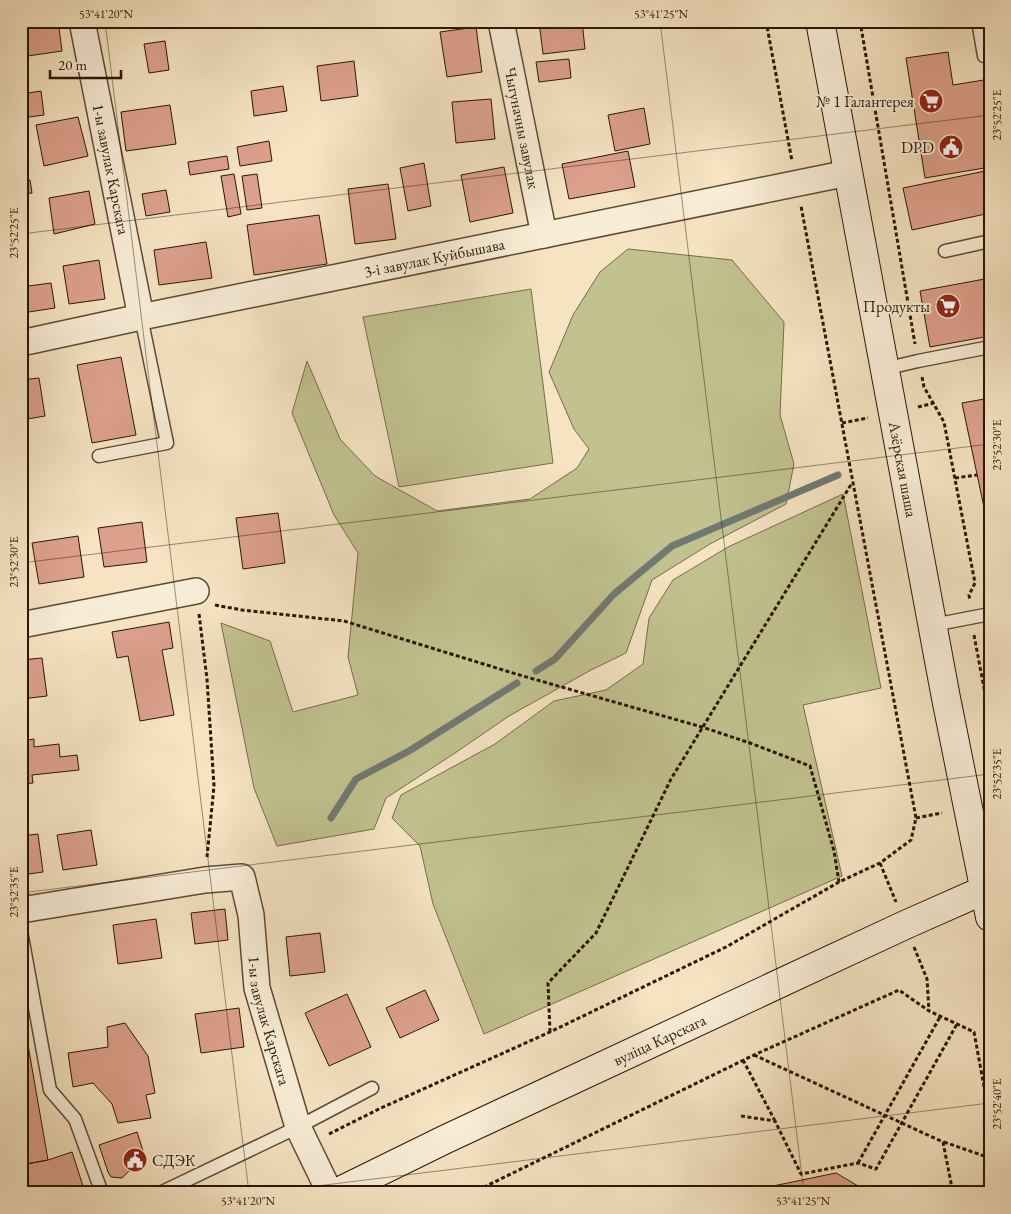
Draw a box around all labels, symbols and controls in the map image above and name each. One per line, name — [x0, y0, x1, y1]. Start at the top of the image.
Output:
text: 53°41'20"N — [79, 6, 133, 22]
text: 53°41'25"N — [634, 6, 688, 22]
scale bar — [50, 48, 121, 80]
text: 20 m — [58, 55, 87, 74]
street label: Чыгуначны завулак — [500, 65, 545, 191]
supermarket icon: № 1 Галантерея — [918, 88, 944, 114]
text: 23°52'25"E — [989, 89, 1005, 141]
place label: № 1 Галантерея — [816, 91, 914, 112]
street label: 1-ы завулак Карскага — [88, 102, 134, 237]
public building icon: DPD — [938, 134, 964, 160]
place label: DPD — [901, 137, 934, 158]
text: 23°52'25"E — [6, 207, 22, 259]
street label: 3-і завулак Куйбышава — [362, 233, 507, 282]
supermarket icon: Продукты — [935, 293, 961, 319]
place label: Продукты — [863, 296, 930, 317]
street label: Азёрская шаша — [884, 419, 922, 520]
text: 23°52'30"E — [989, 419, 1005, 471]
text: 23°52'30"E — [6, 536, 22, 588]
text: 23°52'35"E — [989, 748, 1005, 800]
text: 23°52'35"E — [6, 866, 22, 918]
street label: 1-ы завулак Карскага — [243, 955, 295, 1088]
street label: вуліца Карскага — [610, 1009, 710, 1071]
text: 23°52'40"E — [989, 1078, 1005, 1130]
public building icon: СДЭК — [122, 1147, 148, 1173]
place label: СДЭК — [152, 1150, 196, 1171]
text: 53°41'20"N — [221, 1193, 275, 1209]
text: 53°41'25"N — [776, 1193, 830, 1209]

